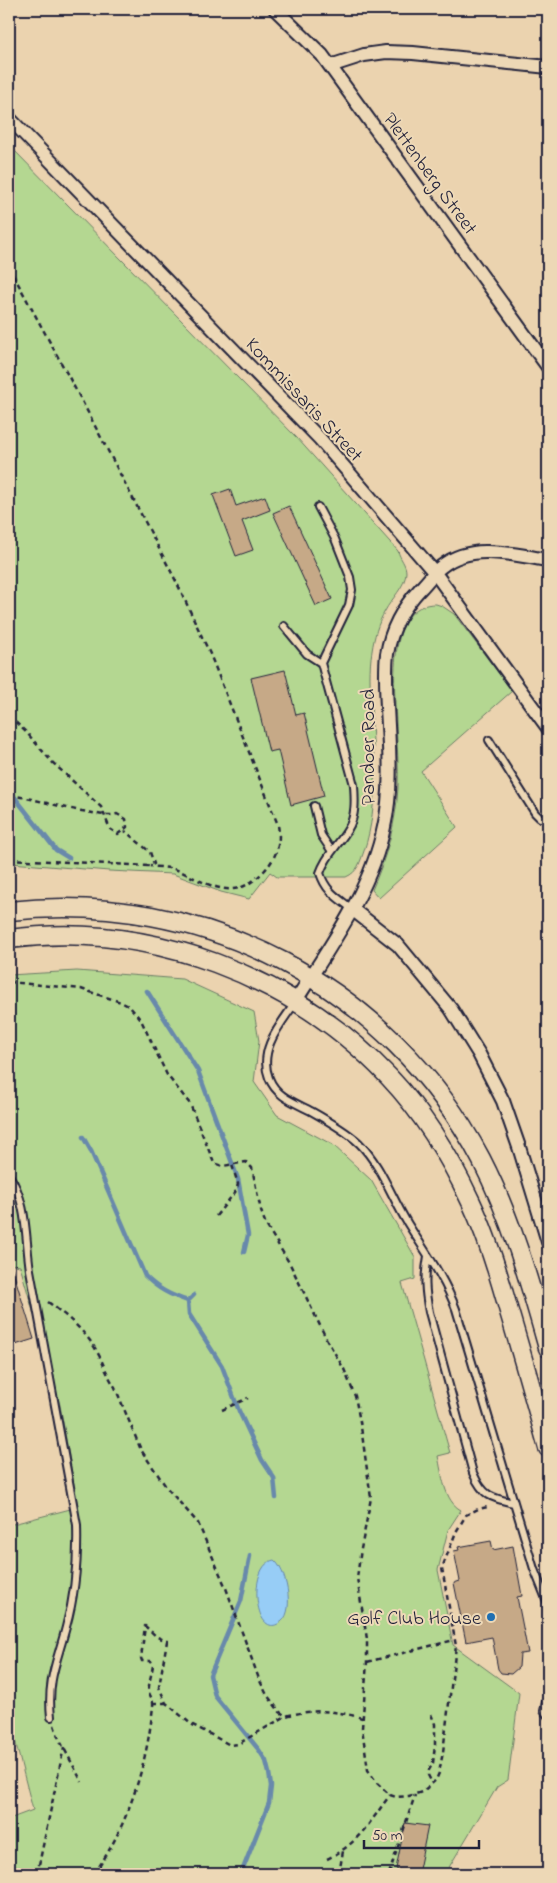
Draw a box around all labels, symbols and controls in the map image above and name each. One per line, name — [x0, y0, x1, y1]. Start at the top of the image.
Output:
street label: Plettenberg Street — [374, 107, 484, 242]
street label: Kommissaris Street — [238, 332, 369, 470]
street label: Pandoer Road — [355, 689, 384, 805]
place label: Golf Club House — [347, 1605, 481, 1634]
marker: Golf Club House — [485, 1611, 497, 1623]
scale bar — [364, 1818, 480, 1850]
text: 50 m — [372, 1825, 403, 1847]

